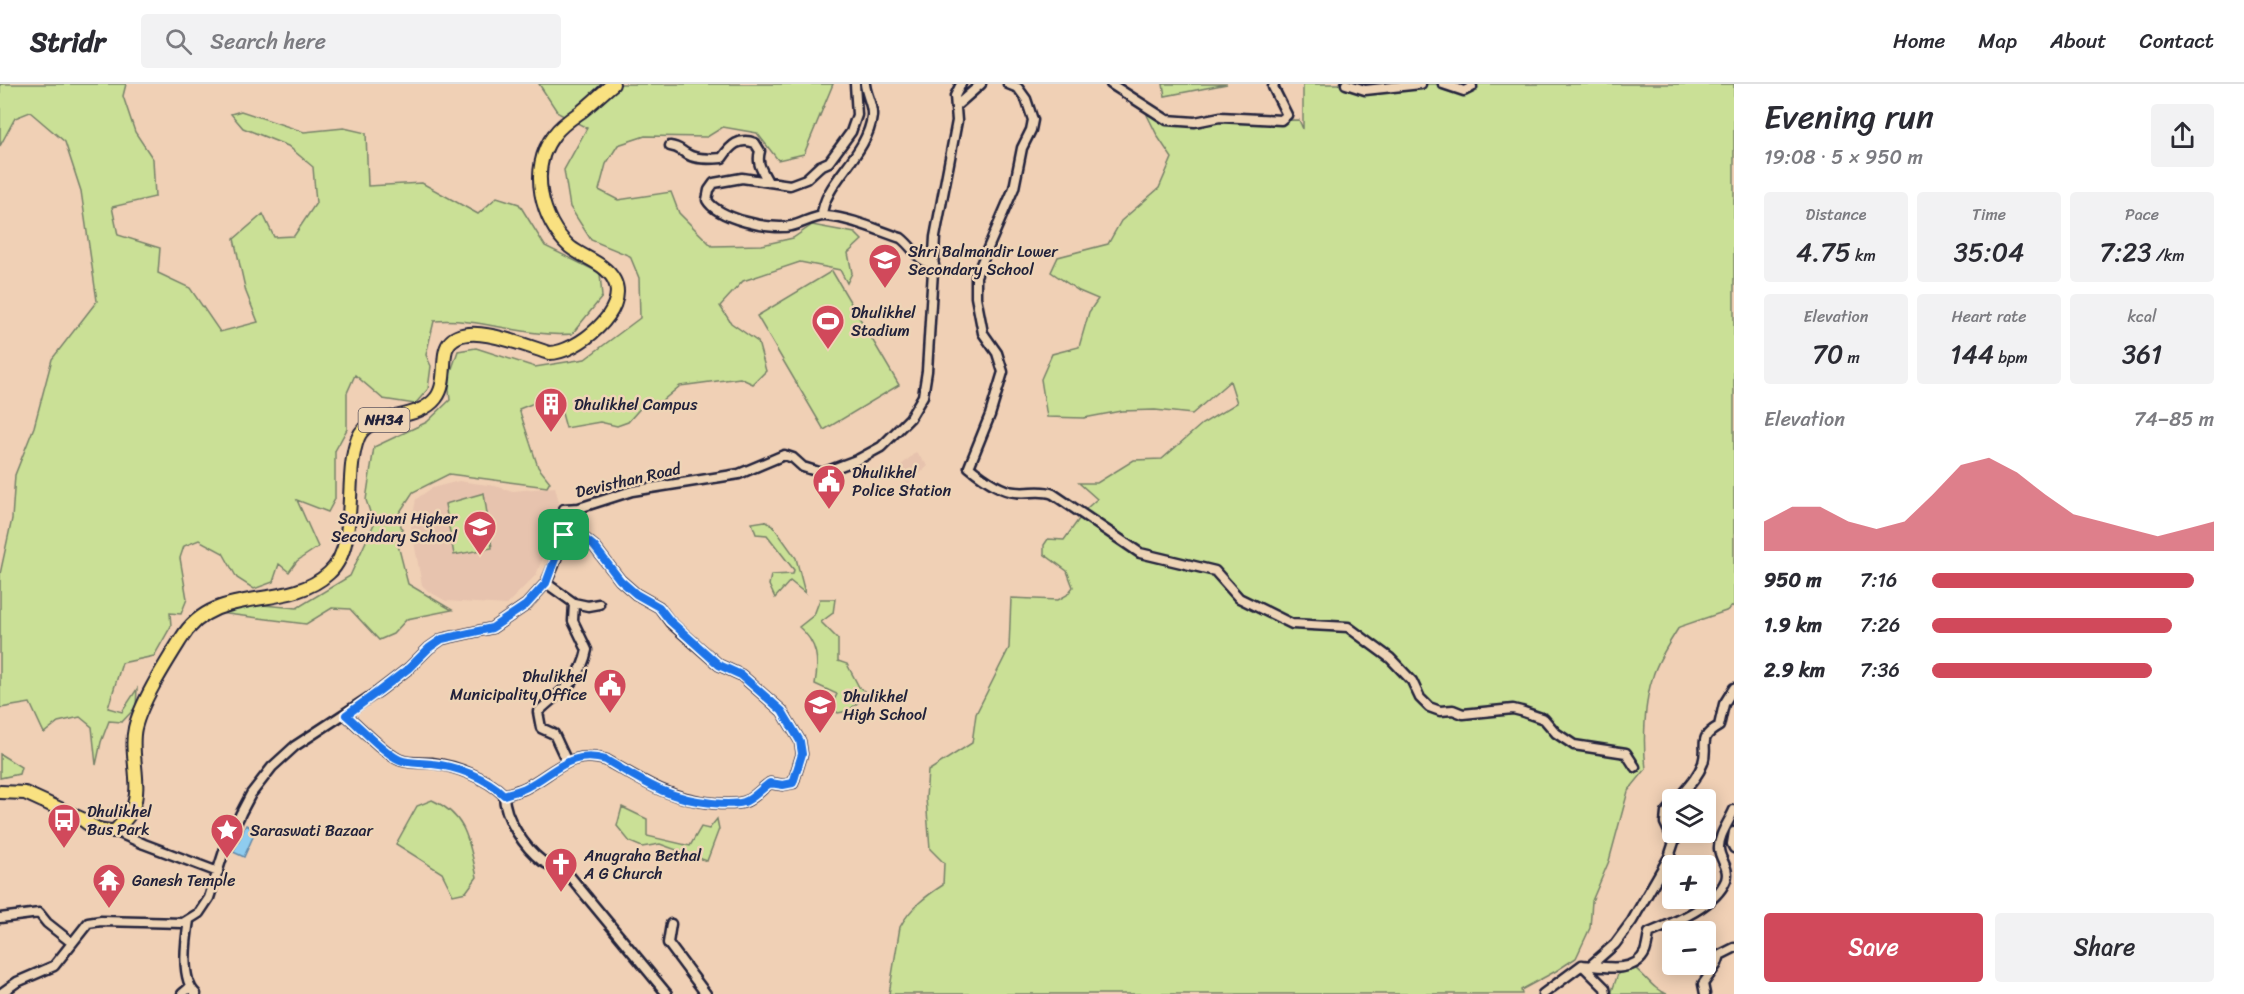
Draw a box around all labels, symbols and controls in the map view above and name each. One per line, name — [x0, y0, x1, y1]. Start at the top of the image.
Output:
search box — [141, 14, 561, 68]
text: Stridr — [30, 17, 105, 66]
text: Search here — [210, 22, 326, 61]
text: Home — [1893, 22, 1945, 60]
text: Map — [1978, 22, 2017, 60]
text: About — [2050, 22, 2107, 60]
text: Contact — [2140, 22, 2214, 60]
icon: search — [162, 25, 195, 58]
text: Evening run — [1764, 88, 1934, 146]
button: share — [2151, 104, 2214, 167]
text: 19:08 · 5 × 950 m — [1764, 140, 1923, 175]
text: Distance — [1806, 200, 1866, 229]
text: Time — [1972, 200, 2006, 229]
text: Pace — [2125, 200, 2159, 229]
text: 4.75 — [1796, 229, 1851, 275]
text: 35:04 — [1954, 229, 2024, 275]
text: 7:23 — [2100, 229, 2152, 275]
place label: Shri Balmandir Lower Secondary School — [908, 237, 1059, 284]
text: km — [1851, 241, 1876, 270]
text: /km — [2152, 241, 2184, 270]
school or university icon: Shri Balmandir Lower Secondary School — [867, 242, 903, 289]
place label: Dhulikhel Stadium — [851, 298, 916, 345]
text: Elevation — [1804, 302, 1868, 331]
text: Heart rate — [1951, 302, 2027, 331]
text: kcal — [2127, 302, 2157, 331]
sports icon: Dhulikhel Stadium — [810, 303, 846, 350]
text: 70 — [1812, 331, 1843, 377]
text: 144 — [1950, 331, 1994, 377]
text: 361 — [2122, 331, 2162, 377]
text: m — [1843, 343, 1860, 372]
text: bpm — [1994, 343, 2028, 372]
building icon: Dhulikhel Campus — [533, 386, 569, 433]
place label: Dhulikhel Campus — [574, 390, 698, 419]
text: Elevation — [1764, 402, 1845, 437]
text: 74–85 m — [2134, 402, 2214, 437]
road number: NH34 — [358, 408, 410, 432]
street label: Devisthan Road — [573, 453, 685, 506]
place label: Dhulikhel Police Station — [852, 458, 952, 505]
public building icon: Dhulikhel Police Station — [811, 463, 847, 510]
place label: Sanjiwani Higher Secondary School — [331, 504, 458, 551]
school or university icon: Sanjiwani Higher Secondary School — [462, 509, 498, 556]
pin — [538, 509, 589, 560]
icon: arrive — [547, 518, 580, 551]
text: 950 m — [1764, 563, 1822, 598]
text: 7:16 — [1860, 563, 1897, 598]
text: 1.9 km — [1764, 608, 1822, 643]
text: 7:26 — [1860, 608, 1900, 643]
text: 2.9 km — [1764, 653, 1825, 688]
text: 7:36 — [1860, 653, 1900, 688]
place label: Dhulikhel Municipality Office — [450, 662, 587, 709]
public building icon: Dhulikhel Municipality Office — [592, 667, 628, 714]
place label: Dhulikhel High School — [843, 682, 927, 729]
school or university icon: Dhulikhel High School — [802, 687, 838, 734]
map controls — [1662, 789, 1716, 975]
button: layers — [1662, 789, 1716, 843]
place label: Dhulikhel Bus Park — [87, 797, 152, 844]
bus stop icon: Dhulikhel Bus Park — [46, 802, 82, 849]
place icon: Saraswati Bazaar — [209, 812, 245, 859]
place label: Saraswati Bazaar — [250, 816, 374, 845]
place label: Anugraha Bethal A G Church — [583, 841, 702, 888]
church icon: Anugraha Bethal A G Church — [543, 846, 579, 893]
button: + — [1662, 855, 1716, 909]
temple icon: Ganesh Temple — [91, 862, 127, 909]
place label: Ganesh Temple — [132, 866, 235, 895]
button: Save — [1764, 913, 1983, 982]
button: Share — [1995, 913, 2214, 982]
button: − — [1662, 921, 1716, 975]

